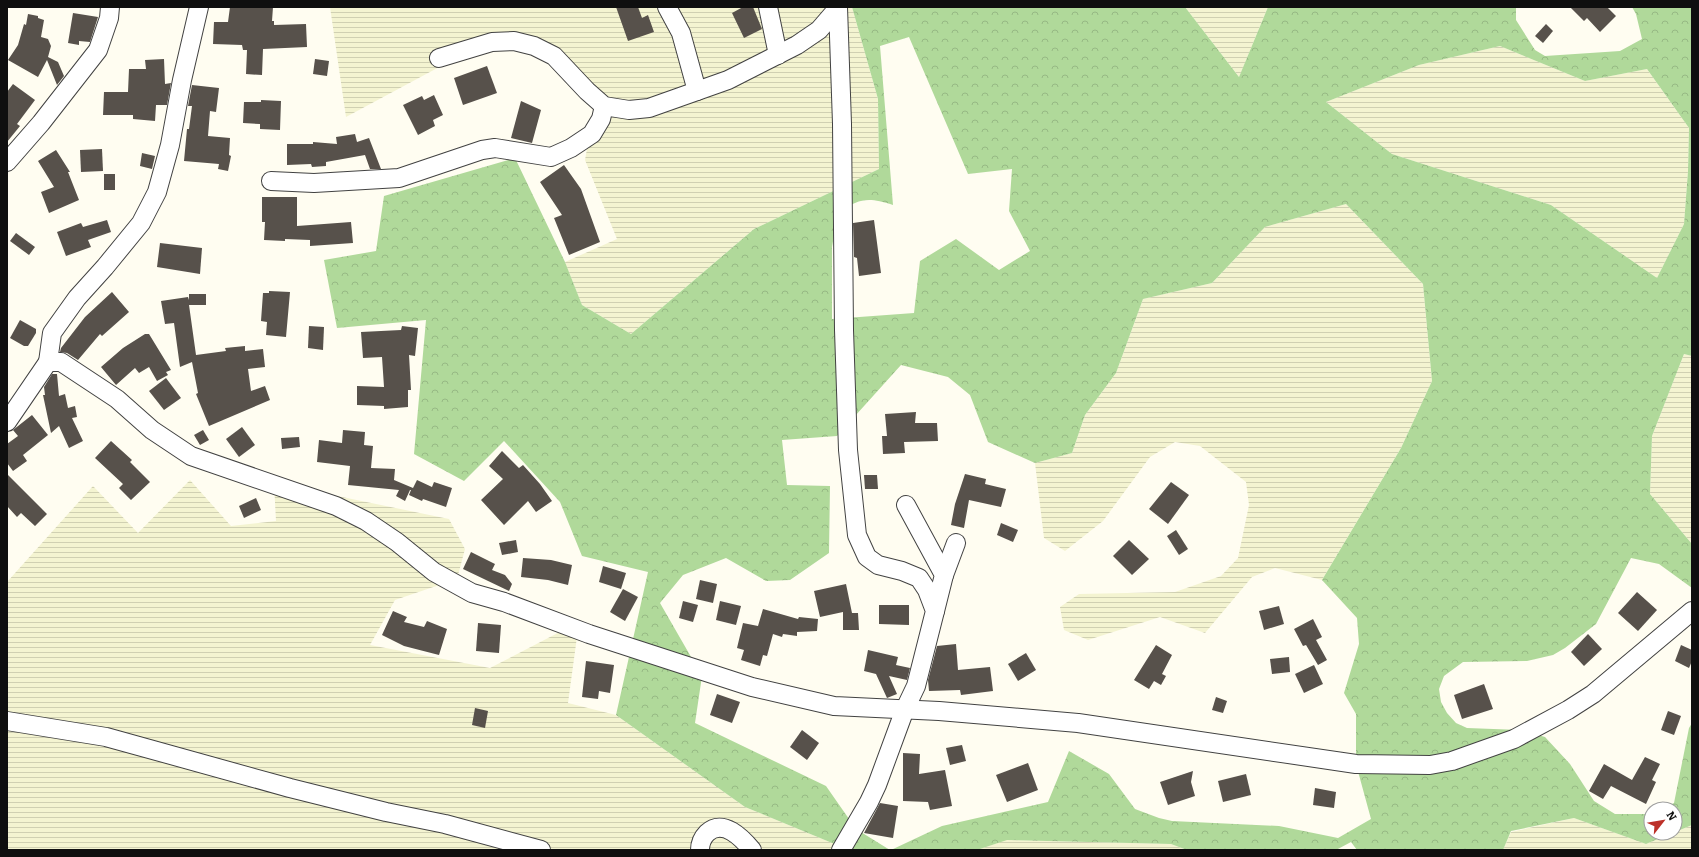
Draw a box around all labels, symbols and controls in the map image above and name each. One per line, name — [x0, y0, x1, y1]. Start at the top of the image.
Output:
north arrow — [1643, 801, 1683, 841]
text: N — [1663, 809, 1679, 824]

